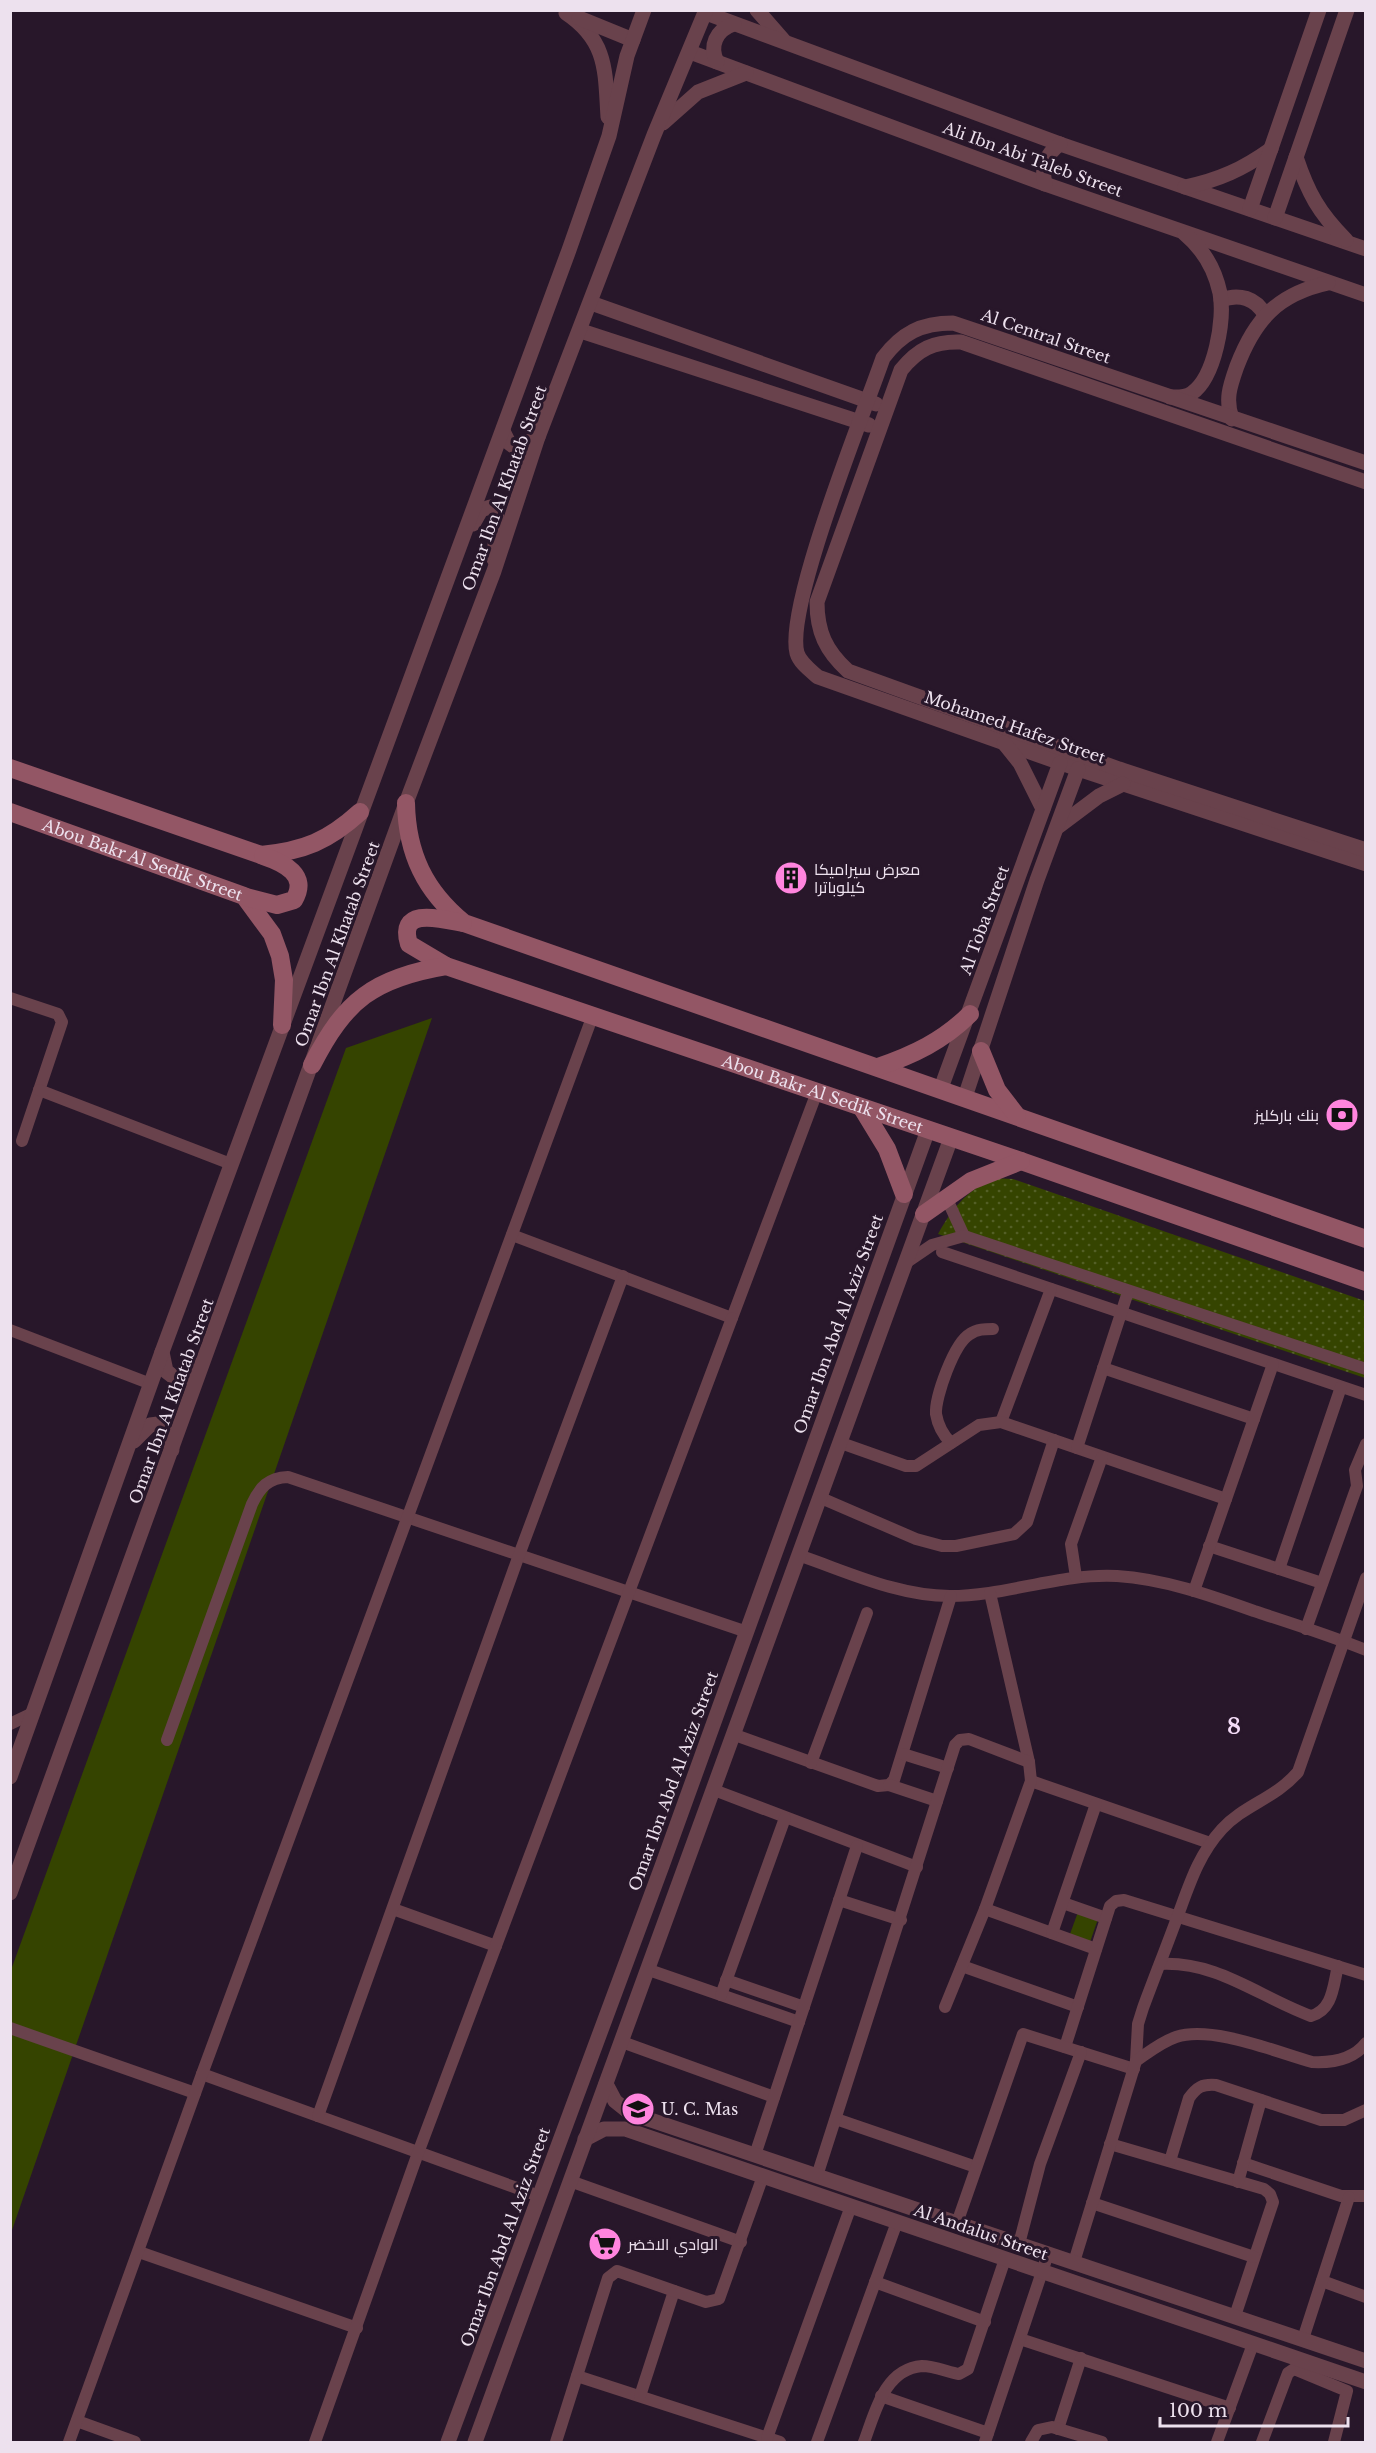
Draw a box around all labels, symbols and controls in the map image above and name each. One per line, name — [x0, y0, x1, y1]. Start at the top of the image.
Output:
street label: Ali Ibn Abi Taleb Street — [940, 117, 1126, 201]
street label: Al Central Street — [978, 304, 1113, 368]
street label: Omar Ibn Al Khatab Street — [457, 382, 551, 594]
street label: Mohamed Hafez Street — [922, 687, 1108, 767]
street label: Abou Bakr Al Sedik Street — [39, 814, 245, 905]
street label: Omar Ibn Al Khatab Street — [290, 838, 384, 1050]
place label: معرض سيراميكا كيلوباترا — [814, 859, 920, 897]
building icon: معرض سيراميكا كيلوباترا — [773, 860, 809, 896]
street label: Al Toba Street — [955, 863, 1013, 978]
street label: Abou Bakr Al Sedik Street — [718, 1050, 926, 1137]
bank icon: بنك باركليز — [1324, 1097, 1360, 1133]
place label: بنك باركليز — [1254, 1105, 1319, 1125]
street label: Omar Ibn Abd Al Aziz Street — [789, 1211, 887, 1437]
street label: Omar Ibn Al Khatab Street — [124, 1295, 218, 1507]
street label: Omar Ibn Abd Al Aziz Street — [624, 1668, 722, 1894]
district label: 8 — [1227, 1713, 1241, 1740]
school or university icon: U. C. Mas — [620, 2091, 656, 2127]
place label: U. C. Mas — [661, 2099, 738, 2119]
street label: Omar Ibn Abd Al Aziz Street — [456, 2124, 554, 2350]
street label: Al Andalus Street — [910, 2199, 1051, 2264]
supermarket icon: الوادي الاخضر — [587, 2226, 623, 2262]
place label: الوادي الاخضر — [627, 2234, 718, 2258]
scale bar — [1160, 2390, 1348, 2428]
text: 100 m — [1169, 2400, 1227, 2422]

